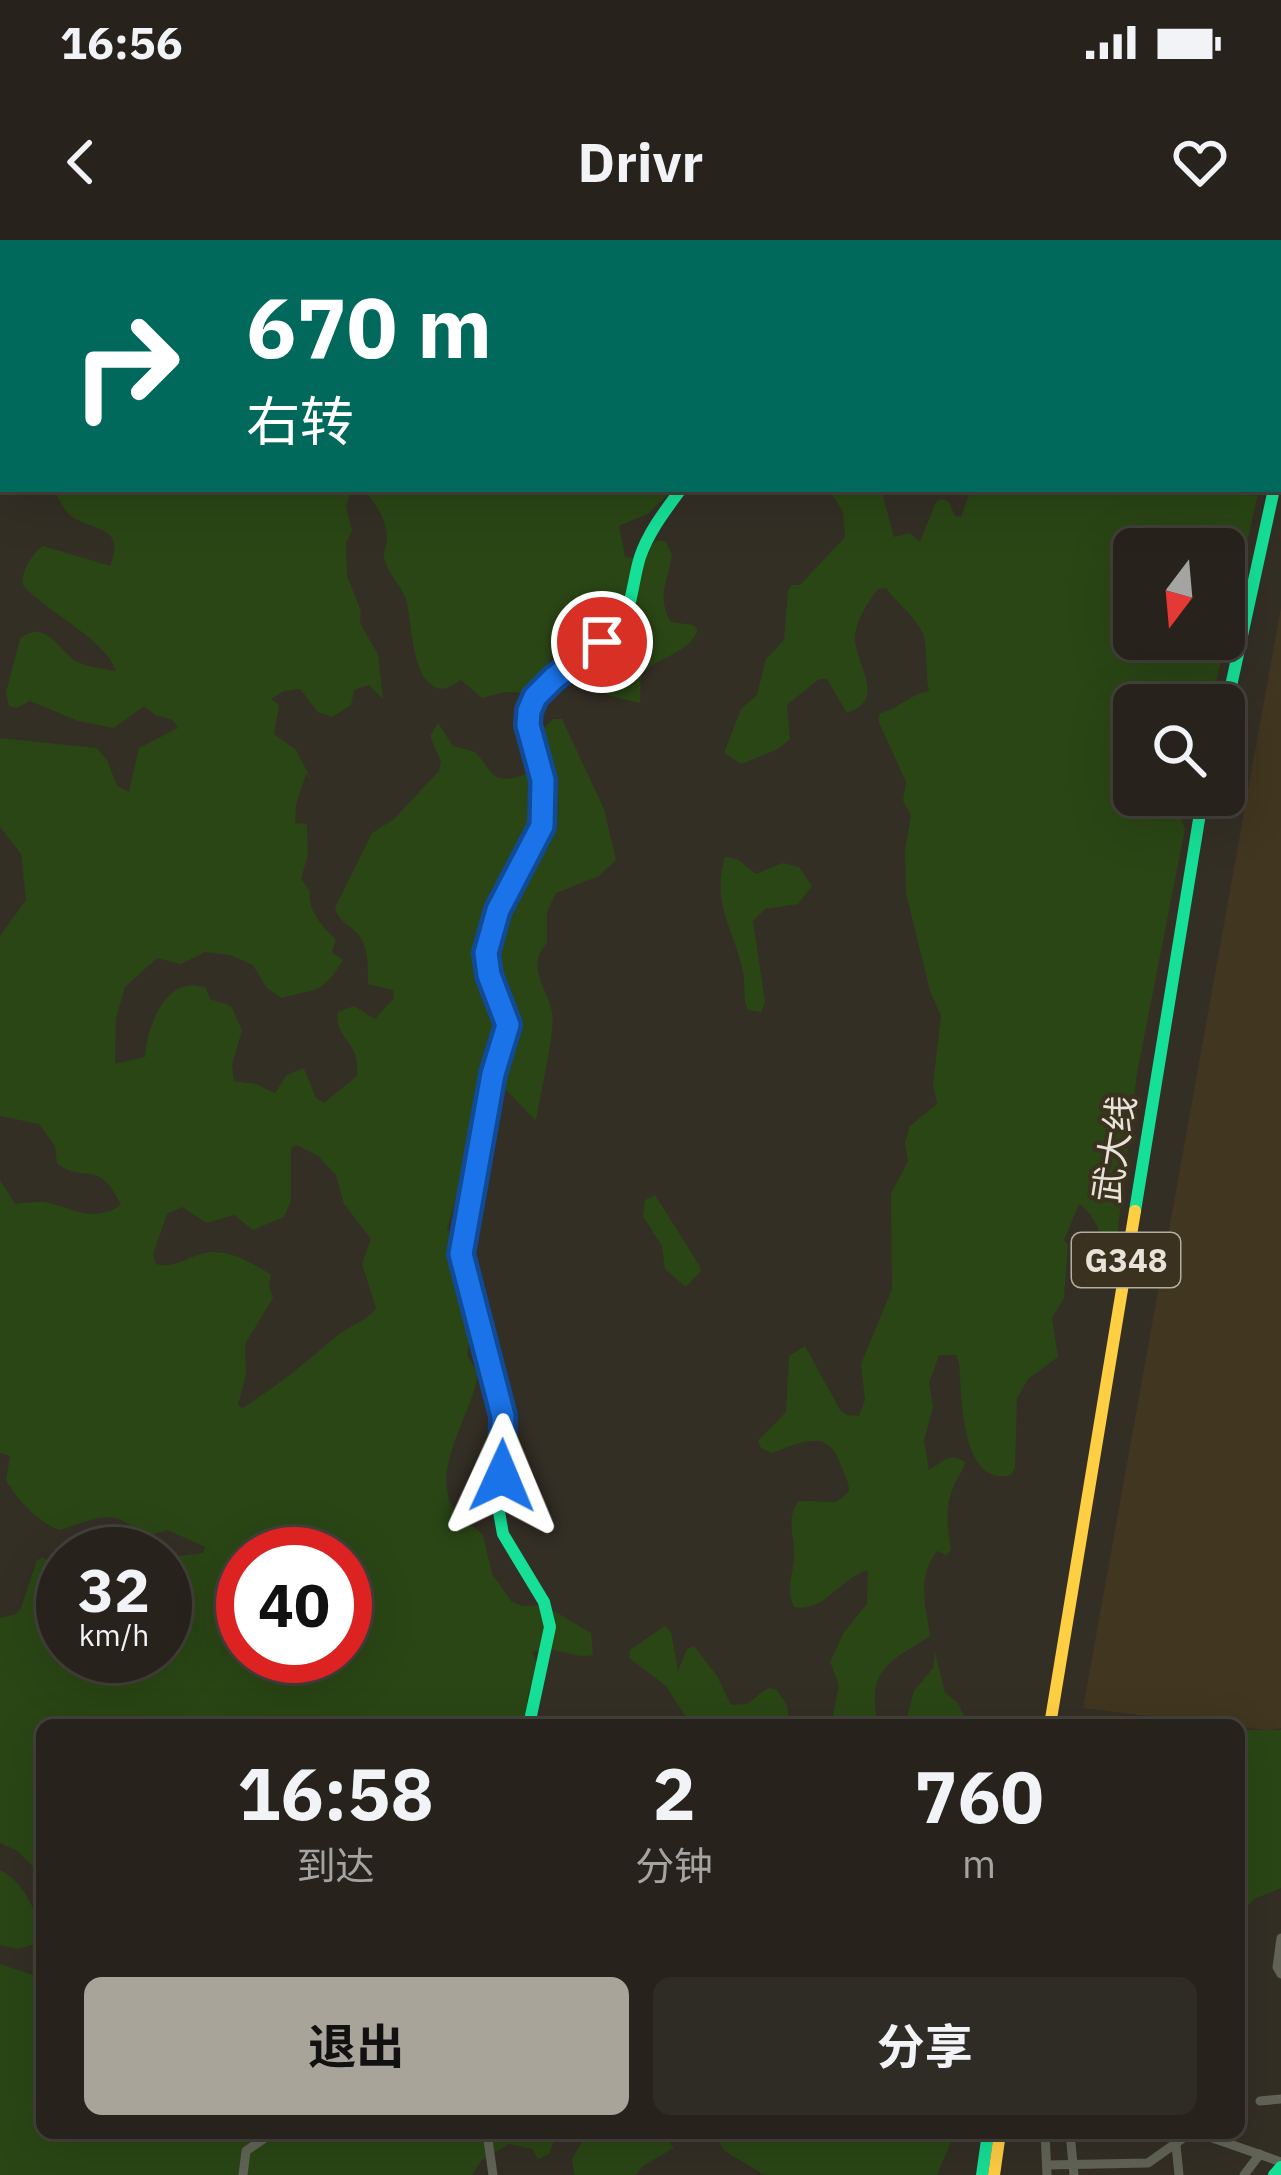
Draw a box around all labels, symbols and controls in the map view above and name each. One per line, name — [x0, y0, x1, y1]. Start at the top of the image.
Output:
text: 16:56 — [60, 13, 183, 71]
text: Drivr — [578, 127, 703, 197]
icon: back — [48, 129, 114, 195]
icon: heart — [1167, 129, 1233, 195]
text: 670 m — [246, 272, 492, 381]
icon: right — [48, 288, 204, 444]
text: 右转 — [246, 386, 354, 456]
north arrow — [1113, 528, 1245, 660]
map controls — [1113, 528, 1245, 816]
pin — [551, 591, 653, 693]
icon: arrive — [569, 609, 635, 675]
button: search — [1113, 684, 1245, 816]
street label: 武大线 — [1082, 1092, 1145, 1206]
road number: G348 — [1072, 1233, 1180, 1287]
position arrow — [439, 1413, 565, 1539]
speed limit sign: 40 — [216, 1527, 372, 1683]
text: 32 — [78, 1550, 150, 1629]
text: km/h — [79, 1615, 149, 1654]
text: 16:58 — [237, 1746, 434, 1840]
text: 2 — [652, 1746, 696, 1840]
text: 760 — [914, 1749, 1044, 1843]
text: m — [962, 1838, 996, 1889]
text: 到达 — [296, 1840, 374, 1891]
text: 分钟 — [635, 1840, 713, 1891]
button: 退出 — [84, 1977, 629, 2115]
button: 分享 — [653, 1977, 1197, 2115]

